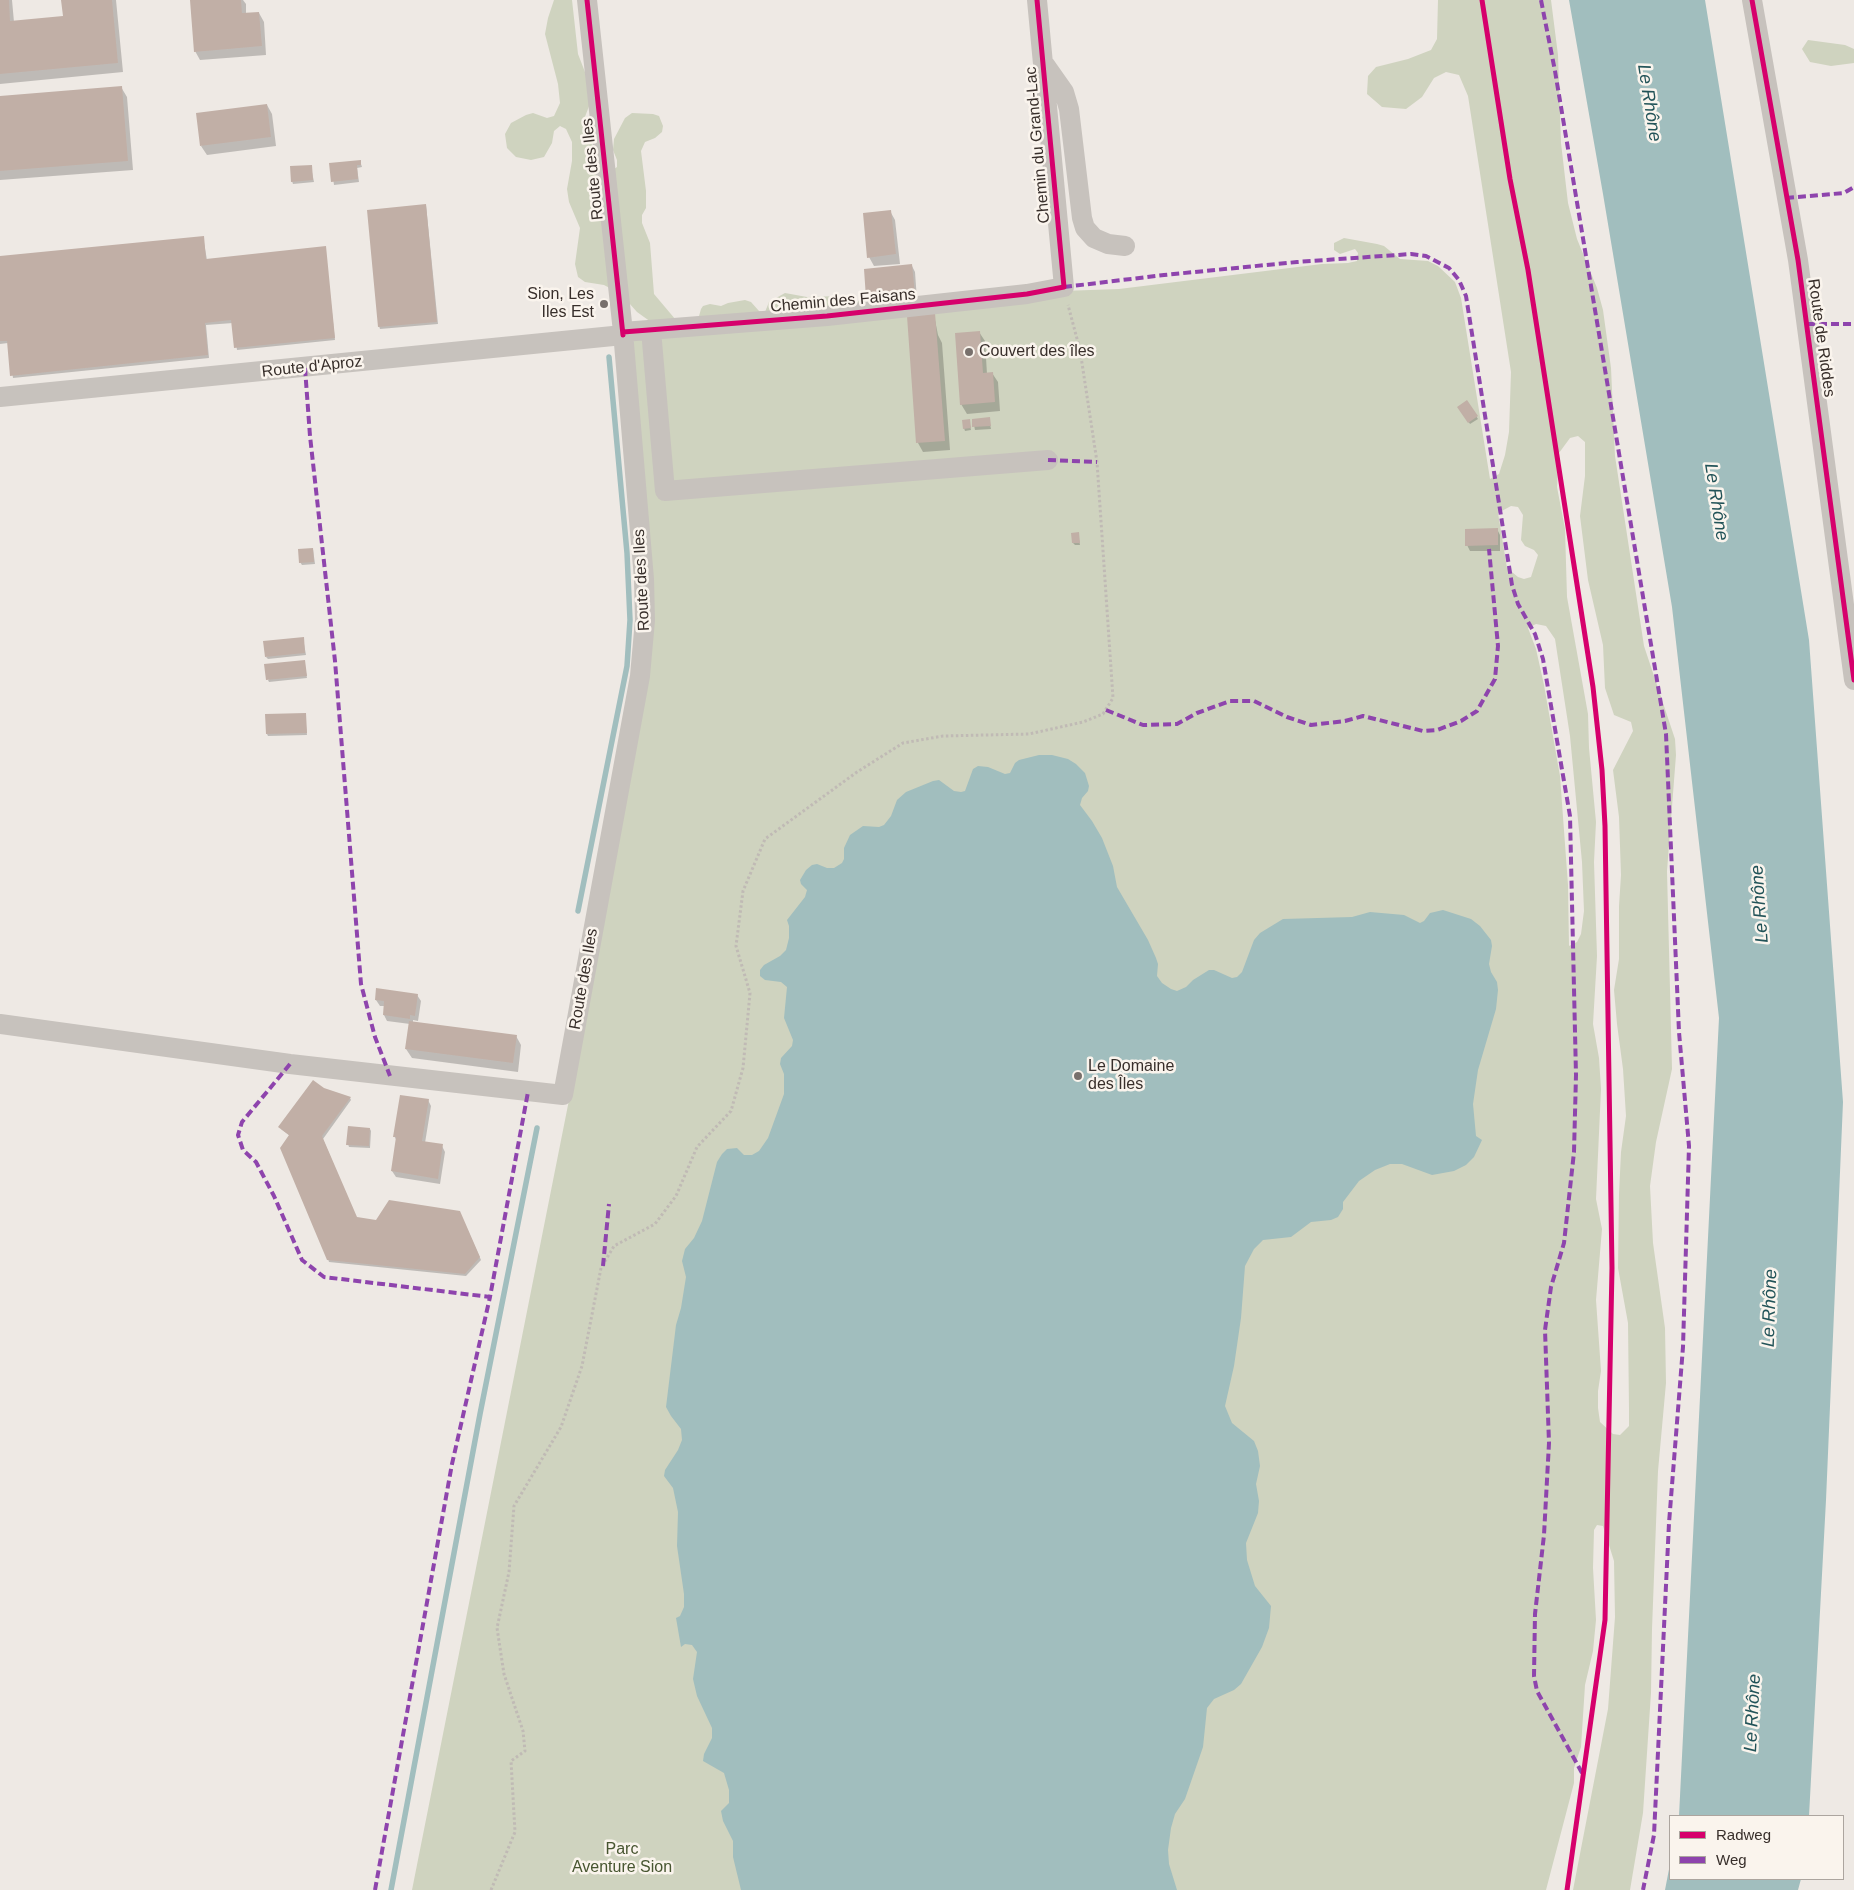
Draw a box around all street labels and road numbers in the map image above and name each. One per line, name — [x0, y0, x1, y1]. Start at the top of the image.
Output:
street label: Chemin du Grand-Lac — [1022, 66, 1054, 224]
street label: Route des Iles — [578, 117, 608, 221]
street label: Route de Riddes — [1803, 278, 1839, 398]
street label: Chemin des Faisans — [770, 285, 916, 317]
street label: Route d'Aproz — [261, 352, 363, 382]
street label: Route des Iles — [630, 528, 654, 632]
street label: Route des Iles — [566, 927, 602, 1031]

